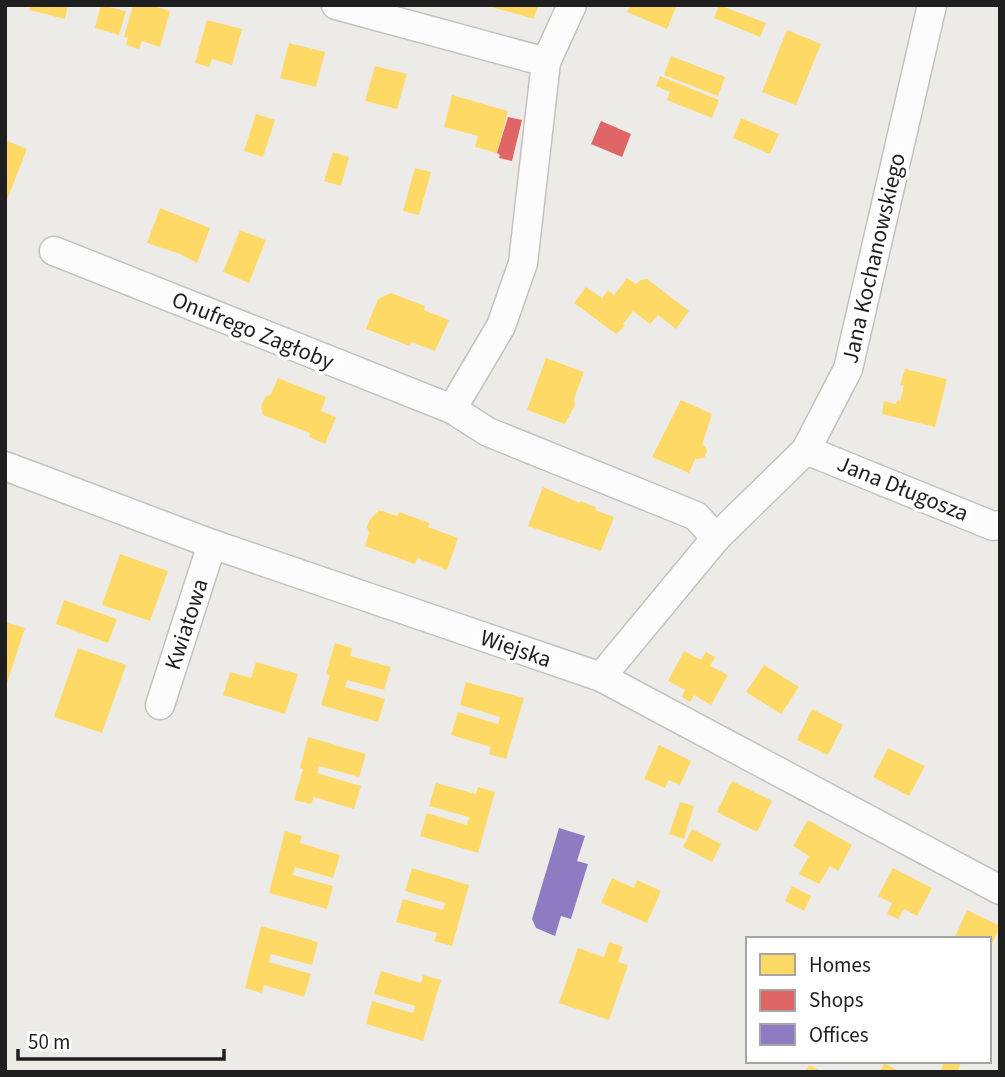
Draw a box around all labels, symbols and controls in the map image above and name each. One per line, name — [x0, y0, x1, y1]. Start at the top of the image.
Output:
street label: Jana Kochanowskiego — [833, 150, 914, 366]
street label: Onufrego Zagłoby — [167, 283, 339, 378]
street label: Jana Długosza — [832, 447, 973, 530]
street label: Kwiatowa — [156, 574, 217, 674]
street label: Wiejska — [476, 621, 556, 676]
legend — [746, 937, 991, 1063]
text: Homes — [809, 950, 871, 980]
text: Shops — [809, 985, 864, 1015]
scale bar — [18, 1018, 224, 1062]
text: Offices — [809, 1020, 869, 1050]
text: 50 m — [28, 1027, 70, 1057]

